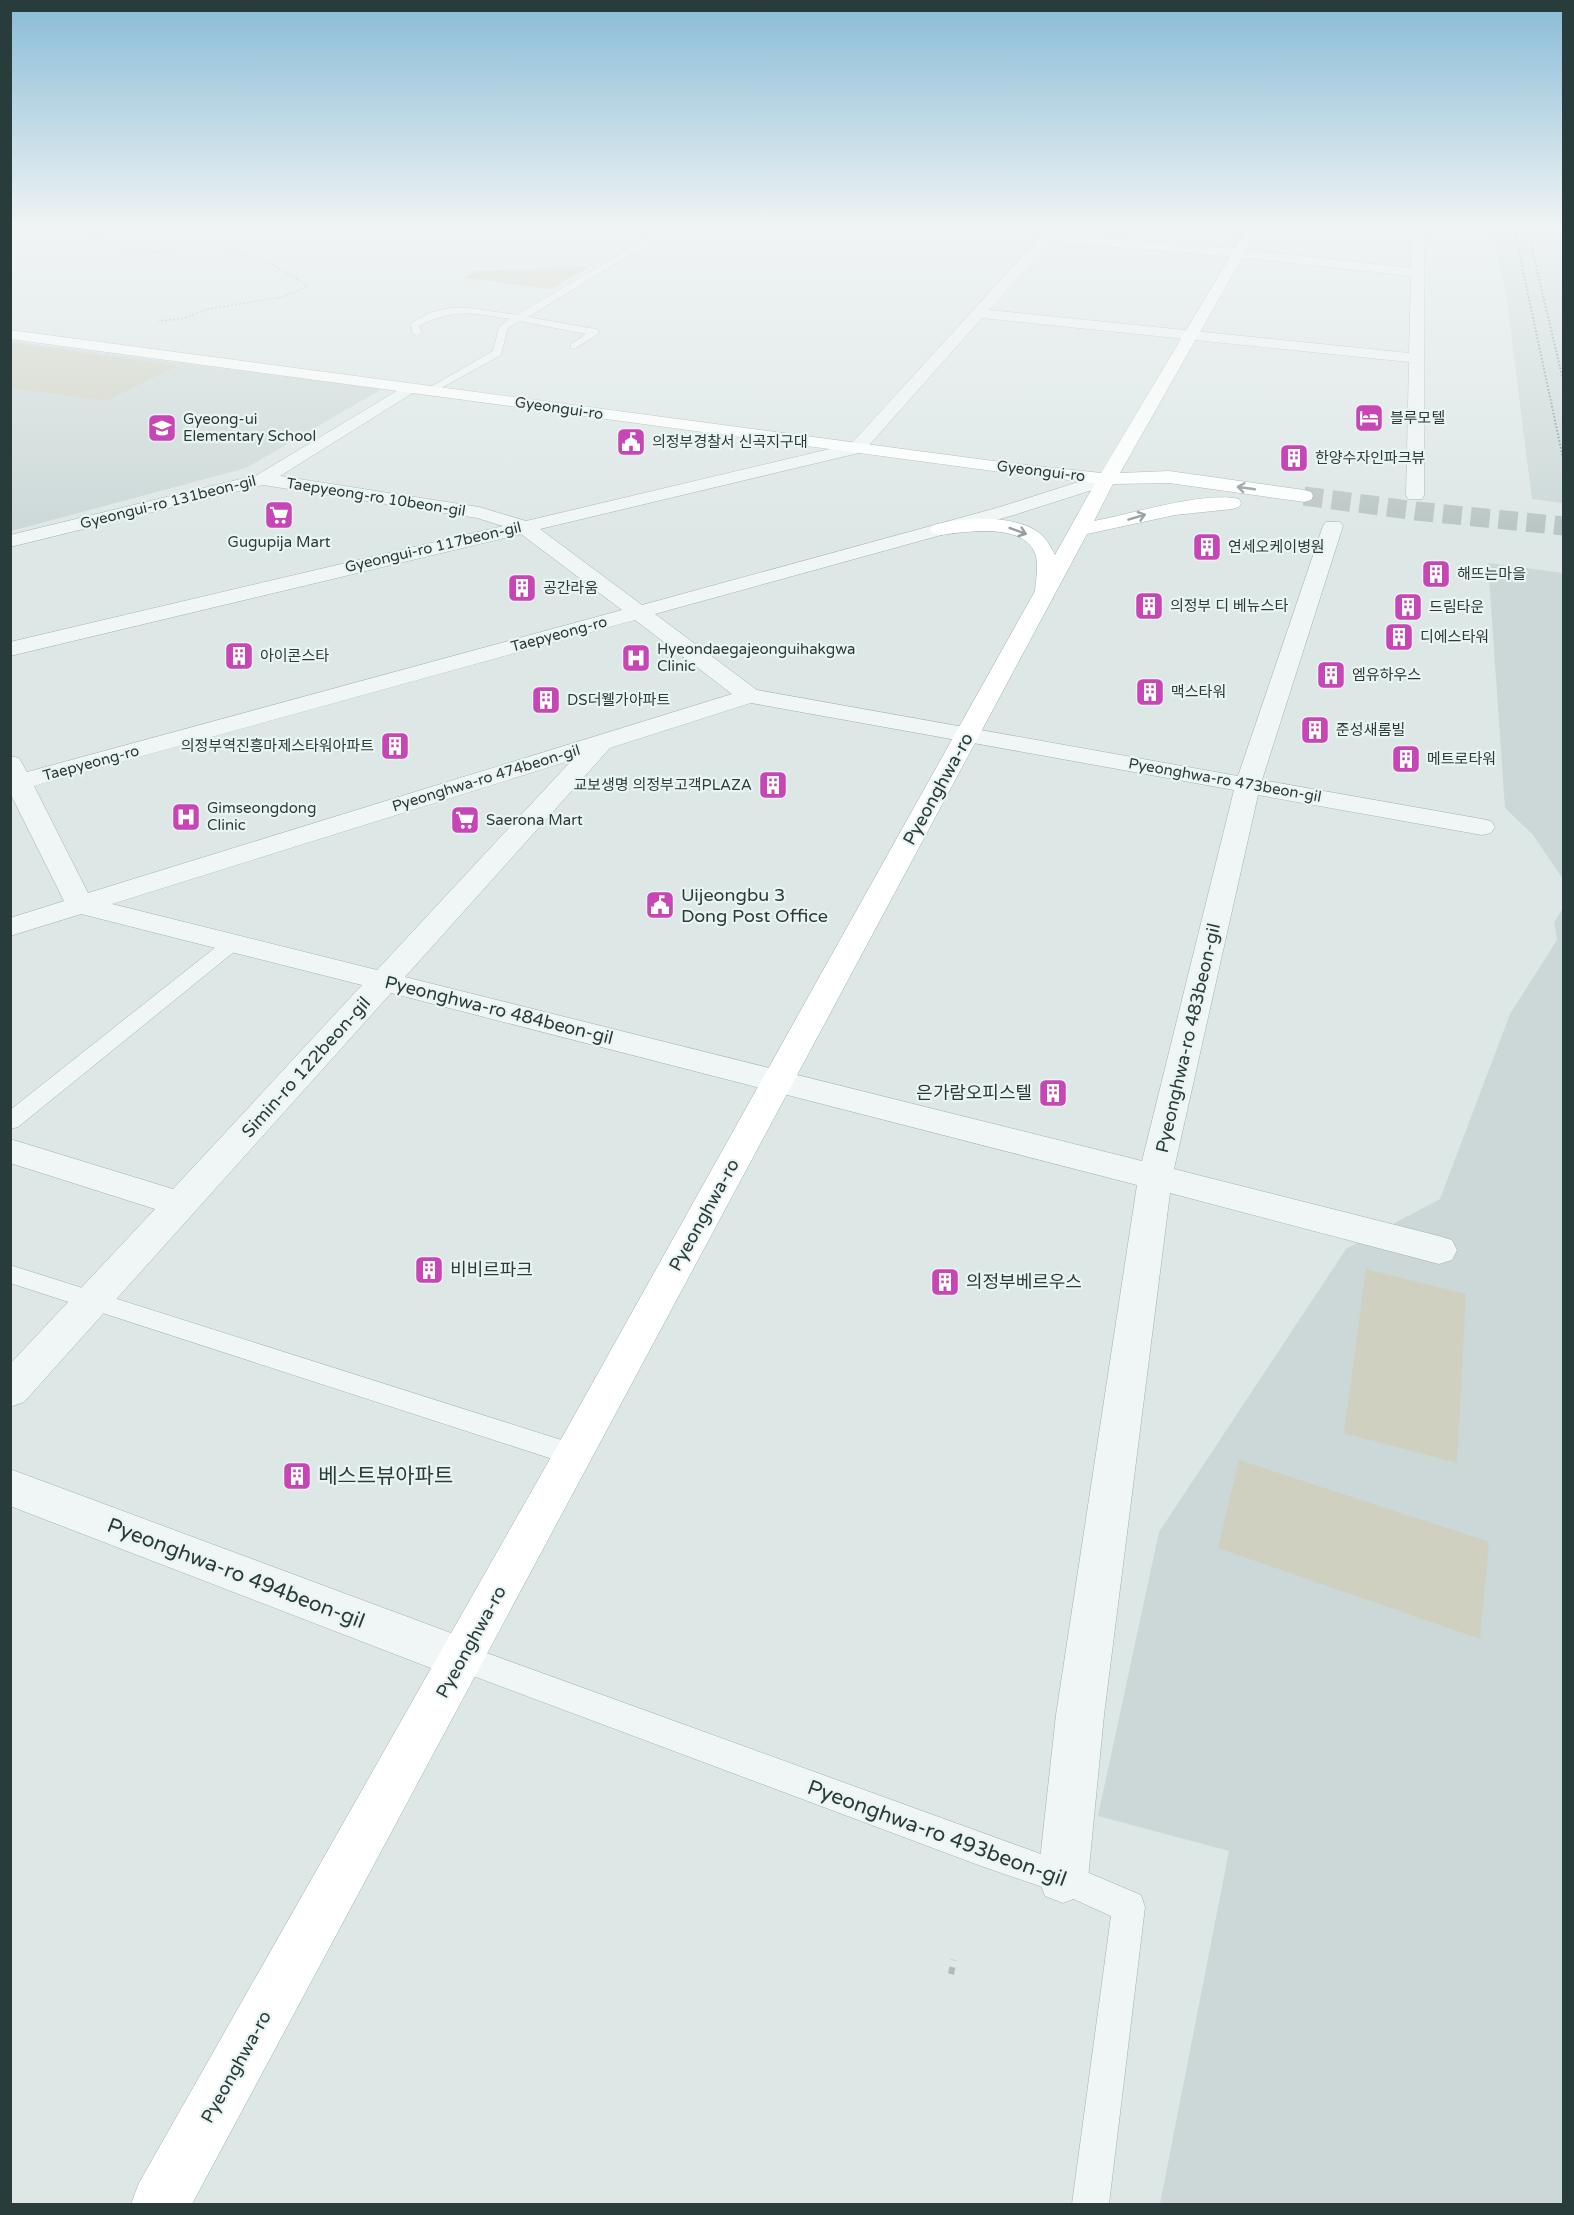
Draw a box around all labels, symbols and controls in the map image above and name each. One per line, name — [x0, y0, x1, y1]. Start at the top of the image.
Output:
street label: Gyeongui-ro — [514, 393, 604, 423]
hotel icon: 블루모텔 — [1353, 402, 1385, 434]
place label: 블루모텔 — [1390, 409, 1445, 427]
place label: Gyeong-ui Elementary School — [183, 410, 316, 445]
school or university icon: Gyeong-ui Elementary School — [146, 412, 178, 444]
public building icon: 의정부경찰서 신곡지구대 — [615, 426, 647, 458]
place label: 의정부경찰서 신곡지구대 — [652, 433, 808, 451]
building icon: 한양수자인파크뷰 — [1278, 442, 1310, 474]
place label: 한양수자인파크뷰 — [1315, 449, 1426, 467]
street label: Gyeongui-ro — [996, 457, 1086, 485]
street label: Gyeongui-ro 131beon-gil — [78, 471, 258, 533]
street label: Taepyeong-ro 10beon-gil — [285, 474, 467, 520]
one-way arrow — [1237, 482, 1257, 493]
supermarket icon: Gugupija Mart — [263, 499, 295, 531]
one-way arrow — [1127, 511, 1146, 522]
street label: Gyeongui-ro 117beon-gil — [343, 518, 523, 576]
one-way arrow — [1008, 527, 1027, 538]
building icon: 연세오케이병원 — [1191, 531, 1223, 563]
place label: Gugupija Mart — [228, 533, 331, 551]
place label: 연세오케이병원 — [1228, 538, 1325, 556]
building icon: 해뜨는마을 — [1420, 558, 1452, 590]
place label: 해뜨는마을 — [1457, 565, 1526, 583]
building icon: 공간라움 — [506, 572, 538, 604]
place label: 공간라움 — [543, 579, 598, 597]
building icon: 의정부 디 베뉴스타 — [1133, 590, 1165, 622]
building icon: 드림타운 — [1392, 591, 1424, 623]
place label: 의정부 디 베뉴스타 — [1170, 597, 1288, 615]
place label: 드림타운 — [1429, 598, 1484, 616]
street label: Taepyeong-ro — [509, 612, 609, 656]
building icon: 디에스타워 — [1383, 621, 1415, 653]
place label: 디에스타워 — [1420, 628, 1489, 646]
building icon: 아이콘스타 — [223, 640, 255, 672]
place label: Hyeondaegajeonguihakgwa Clinic — [657, 640, 855, 675]
hospital icon: Hyeondaegajeonguihakgwa Clinic — [620, 642, 652, 674]
place label: 아이콘스타 — [260, 647, 329, 665]
building icon: 엠유하우스 — [1315, 659, 1347, 691]
place label: 엠유하우스 — [1352, 666, 1421, 684]
building icon: 맥스타워 — [1134, 676, 1166, 708]
place label: 맥스타워 — [1171, 683, 1226, 701]
building icon: DS더웰가아파트 — [530, 684, 562, 716]
place label: DS더웰가아파트 — [567, 691, 671, 709]
building icon: 준성새롬빌 — [1299, 714, 1331, 746]
place label: 준성새롬빌 — [1336, 721, 1405, 739]
street label: Pyeonghwa-ro — [898, 729, 978, 849]
building icon: 의정부역진흥마제스타워아파트 — [379, 730, 411, 762]
place label: 의정부역진흥마제스타워아파트 — [181, 737, 374, 755]
street label: Taepyeong-ro — [41, 741, 141, 785]
street label: Pyeonghwa-ro 474beon-gil — [390, 741, 582, 815]
building icon: 메트로타워 — [1390, 743, 1422, 775]
place label: 메트로타워 — [1427, 750, 1496, 768]
street label: Pyeonghwa-ro 473beon-gil — [1127, 754, 1323, 806]
building icon: 교보생명 의정부고객PLAZA — [757, 769, 789, 801]
place label: 교보생명 의정부고객PLAZA — [574, 776, 752, 794]
place label: Gimseongdong Clinic — [207, 799, 316, 834]
hospital icon: Gimseongdong Clinic — [170, 801, 202, 833]
supermarket icon: Saerona Mart — [449, 804, 481, 836]
place label: Saerona Mart — [486, 811, 583, 829]
place label: Uijeongbu 3 Dong Post Office — [681, 884, 828, 927]
public building icon: Uijeongbu 3 Dong Post Office — [644, 889, 676, 921]
street label: Pyeonghwa-ro 483beon-gil — [1151, 921, 1225, 1155]
street label: Pyeonghwa-ro 484beon-gil — [382, 971, 616, 1049]
street label: Simin-ro 122beon-gil — [237, 992, 375, 1142]
building icon: 은가람오피스텔 — [1037, 1077, 1069, 1109]
place label: 은가람오피스텔 — [916, 1082, 1032, 1104]
street label: Pyeonghwa-ro — [664, 1155, 744, 1275]
building icon: 비비르파크 — [413, 1254, 445, 1286]
place label: 비비르파크 — [450, 1259, 533, 1281]
building icon: 의정부베르우스 — [929, 1266, 961, 1298]
place label: 의정부베르우스 — [966, 1271, 1082, 1293]
building icon: 베스트뷰아파트 — [281, 1460, 313, 1492]
place label: 베스트뷰아파트 — [318, 1464, 453, 1489]
street label: Pyeonghwa-ro 494beon-gil — [103, 1513, 368, 1634]
street label: Pyeonghwa-ro — [431, 1582, 511, 1702]
street label: Pyeonghwa-ro 493beon-gil — [804, 1775, 1070, 1892]
street label: Pyeonghwa-ro — [196, 2007, 276, 2127]

